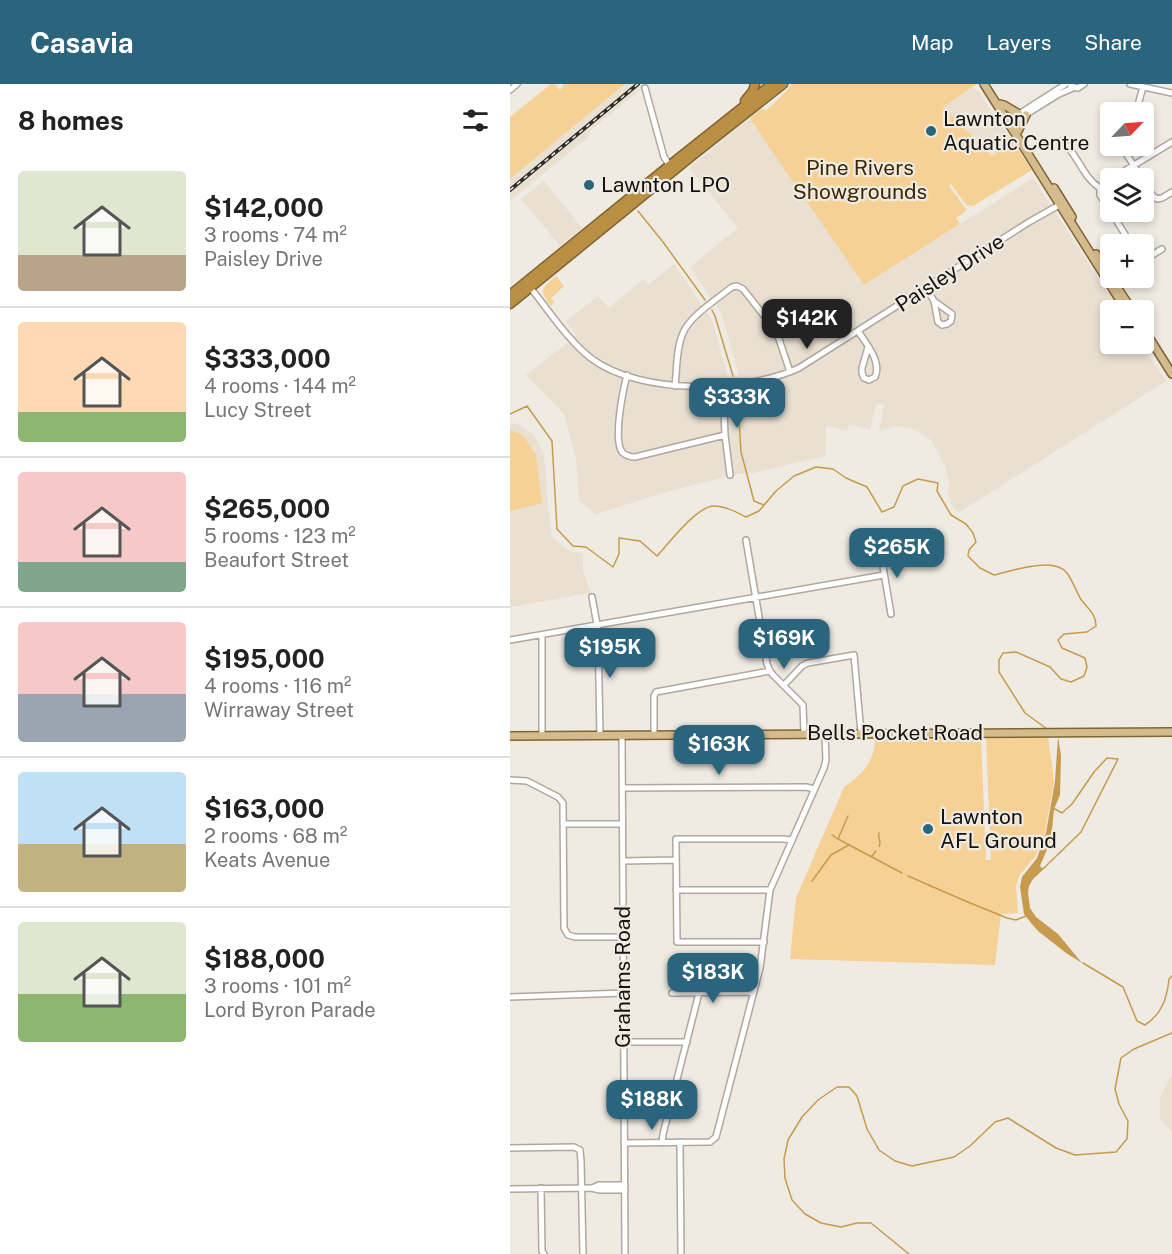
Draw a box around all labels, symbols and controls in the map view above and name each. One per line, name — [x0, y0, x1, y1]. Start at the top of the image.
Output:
text: Casavia — [30, 26, 134, 59]
text: Map — [911, 30, 954, 55]
text: Layers — [987, 30, 1051, 55]
text: Share — [1084, 30, 1142, 55]
north arrow — [1100, 102, 1154, 156]
map controls — [1100, 102, 1154, 354]
icon: filters — [459, 104, 492, 137]
text: 8 homes — [18, 105, 124, 136]
place label: Lawnton Aquatic Centre — [943, 106, 1089, 155]
marker: Lawnton Aquatic Centre — [924, 124, 938, 138]
park label: Pine Rivers Showgrounds — [793, 155, 927, 204]
button: layers — [1100, 168, 1154, 222]
place label: Lawnton LPO — [601, 172, 730, 197]
marker: Lawnton LPO — [582, 178, 596, 192]
text: $142,000 — [204, 192, 324, 223]
icon: home — [66, 195, 138, 267]
text: 3 rooms · 74 m² — [204, 223, 347, 247]
street label: Paisley Drive — [891, 228, 1009, 317]
button: + — [1100, 234, 1154, 288]
text: Paisley Drive — [204, 247, 323, 271]
pin: $142K — [765, 299, 849, 350]
button: − — [1100, 300, 1154, 354]
text: $142K — [776, 306, 838, 330]
text: $333,000 — [204, 343, 331, 374]
icon: home — [66, 346, 138, 418]
text: 4 rooms · 144 m² — [204, 374, 356, 398]
pin: $333K — [695, 378, 779, 429]
text: $333K — [703, 385, 771, 409]
text: Lucy Street — [204, 398, 312, 422]
text: $265,000 — [204, 493, 330, 524]
icon: home — [66, 496, 138, 568]
text: 5 rooms · 123 m² — [204, 524, 356, 548]
pin: $265K — [855, 528, 939, 579]
text: $265K — [863, 535, 931, 559]
text: Beaufort Street — [204, 548, 349, 572]
pin: $169K — [742, 619, 826, 670]
text: $169K — [753, 626, 815, 650]
pin: $195K — [568, 628, 652, 679]
text: $195K — [578, 635, 642, 659]
text: $195,000 — [204, 643, 325, 674]
icon: home — [66, 646, 138, 718]
text: 4 rooms · 116 m² — [204, 674, 351, 698]
text: Wirraway Street — [204, 698, 354, 722]
street label: Bells Pocket Road — [807, 720, 983, 745]
pin: $163K — [677, 725, 761, 776]
text: $163K — [688, 732, 750, 756]
text: $163,000 — [204, 793, 325, 824]
icon: home — [66, 796, 138, 868]
place label: Lawnton AFL Ground — [940, 804, 1057, 853]
marker: Lawnton AFL Ground — [921, 822, 935, 836]
text: 2 rooms · 68 m² — [204, 824, 347, 848]
text: Keats Avenue — [204, 848, 330, 872]
street label: Grahams Road — [610, 906, 635, 1048]
text: $188,000 — [204, 943, 325, 974]
icon: home — [66, 946, 138, 1018]
pin: $183K — [671, 953, 755, 1004]
text: $183K — [681, 960, 745, 984]
text: 3 rooms · 101 m² — [204, 974, 351, 998]
text: Lord Byron Parade — [204, 998, 376, 1022]
pin: $188K — [610, 1080, 694, 1131]
text: $188K — [620, 1087, 684, 1111]

